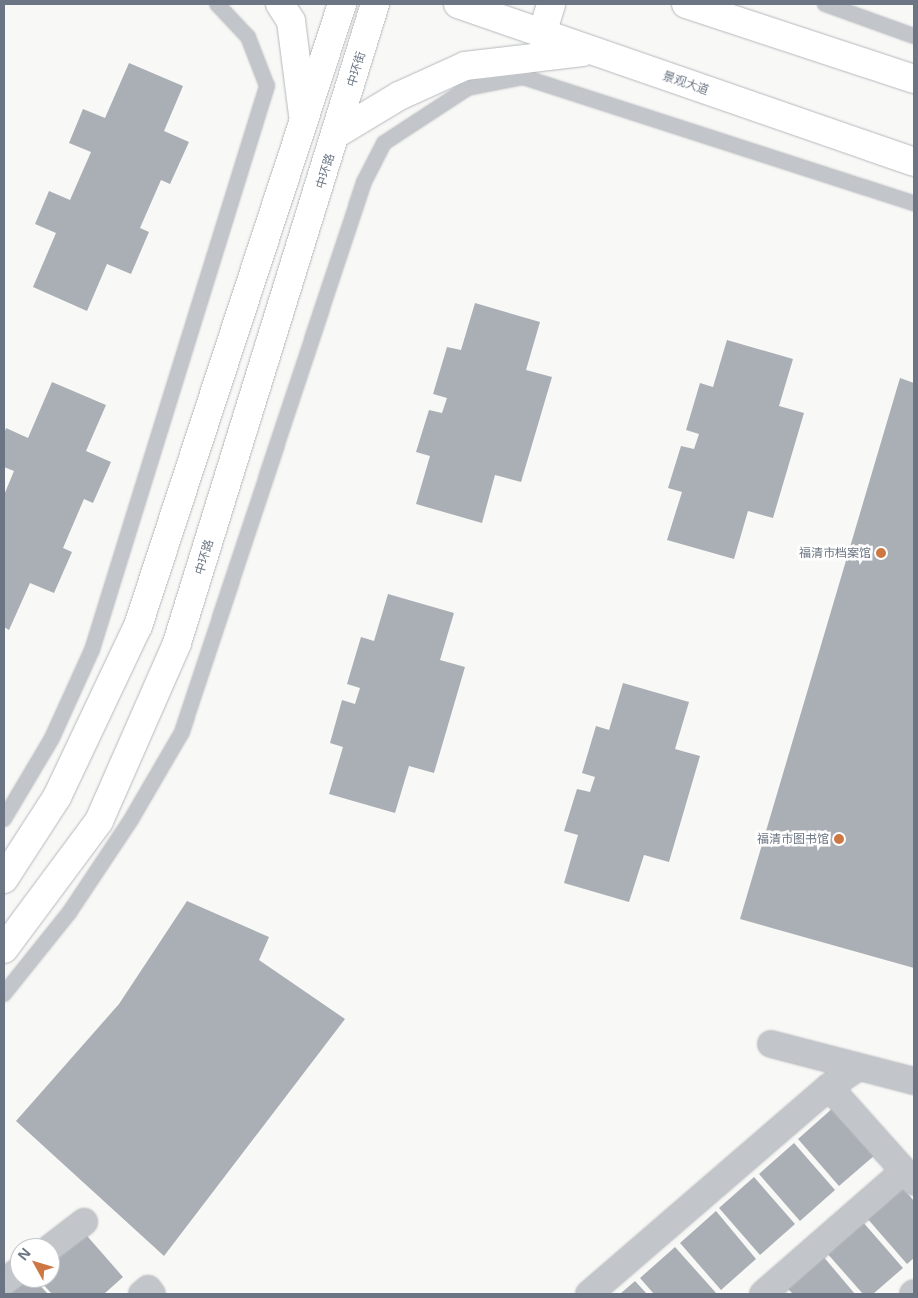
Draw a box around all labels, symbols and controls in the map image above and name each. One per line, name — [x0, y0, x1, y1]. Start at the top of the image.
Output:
street label: 中环街 — [344, 50, 368, 88]
street label: 景观大道 — [661, 68, 711, 98]
street label: 中环路 — [313, 152, 337, 190]
street label: 中环路 — [192, 538, 216, 576]
place label: 福清市档案馆 — [799, 546, 871, 560]
marker: 福清市档案馆 — [875, 547, 887, 559]
place label: 福清市图书馆 — [757, 832, 829, 846]
marker: 福清市图书馆 — [833, 833, 845, 845]
north arrow — [10, 1238, 60, 1288]
text: N — [13, 1243, 35, 1264]

